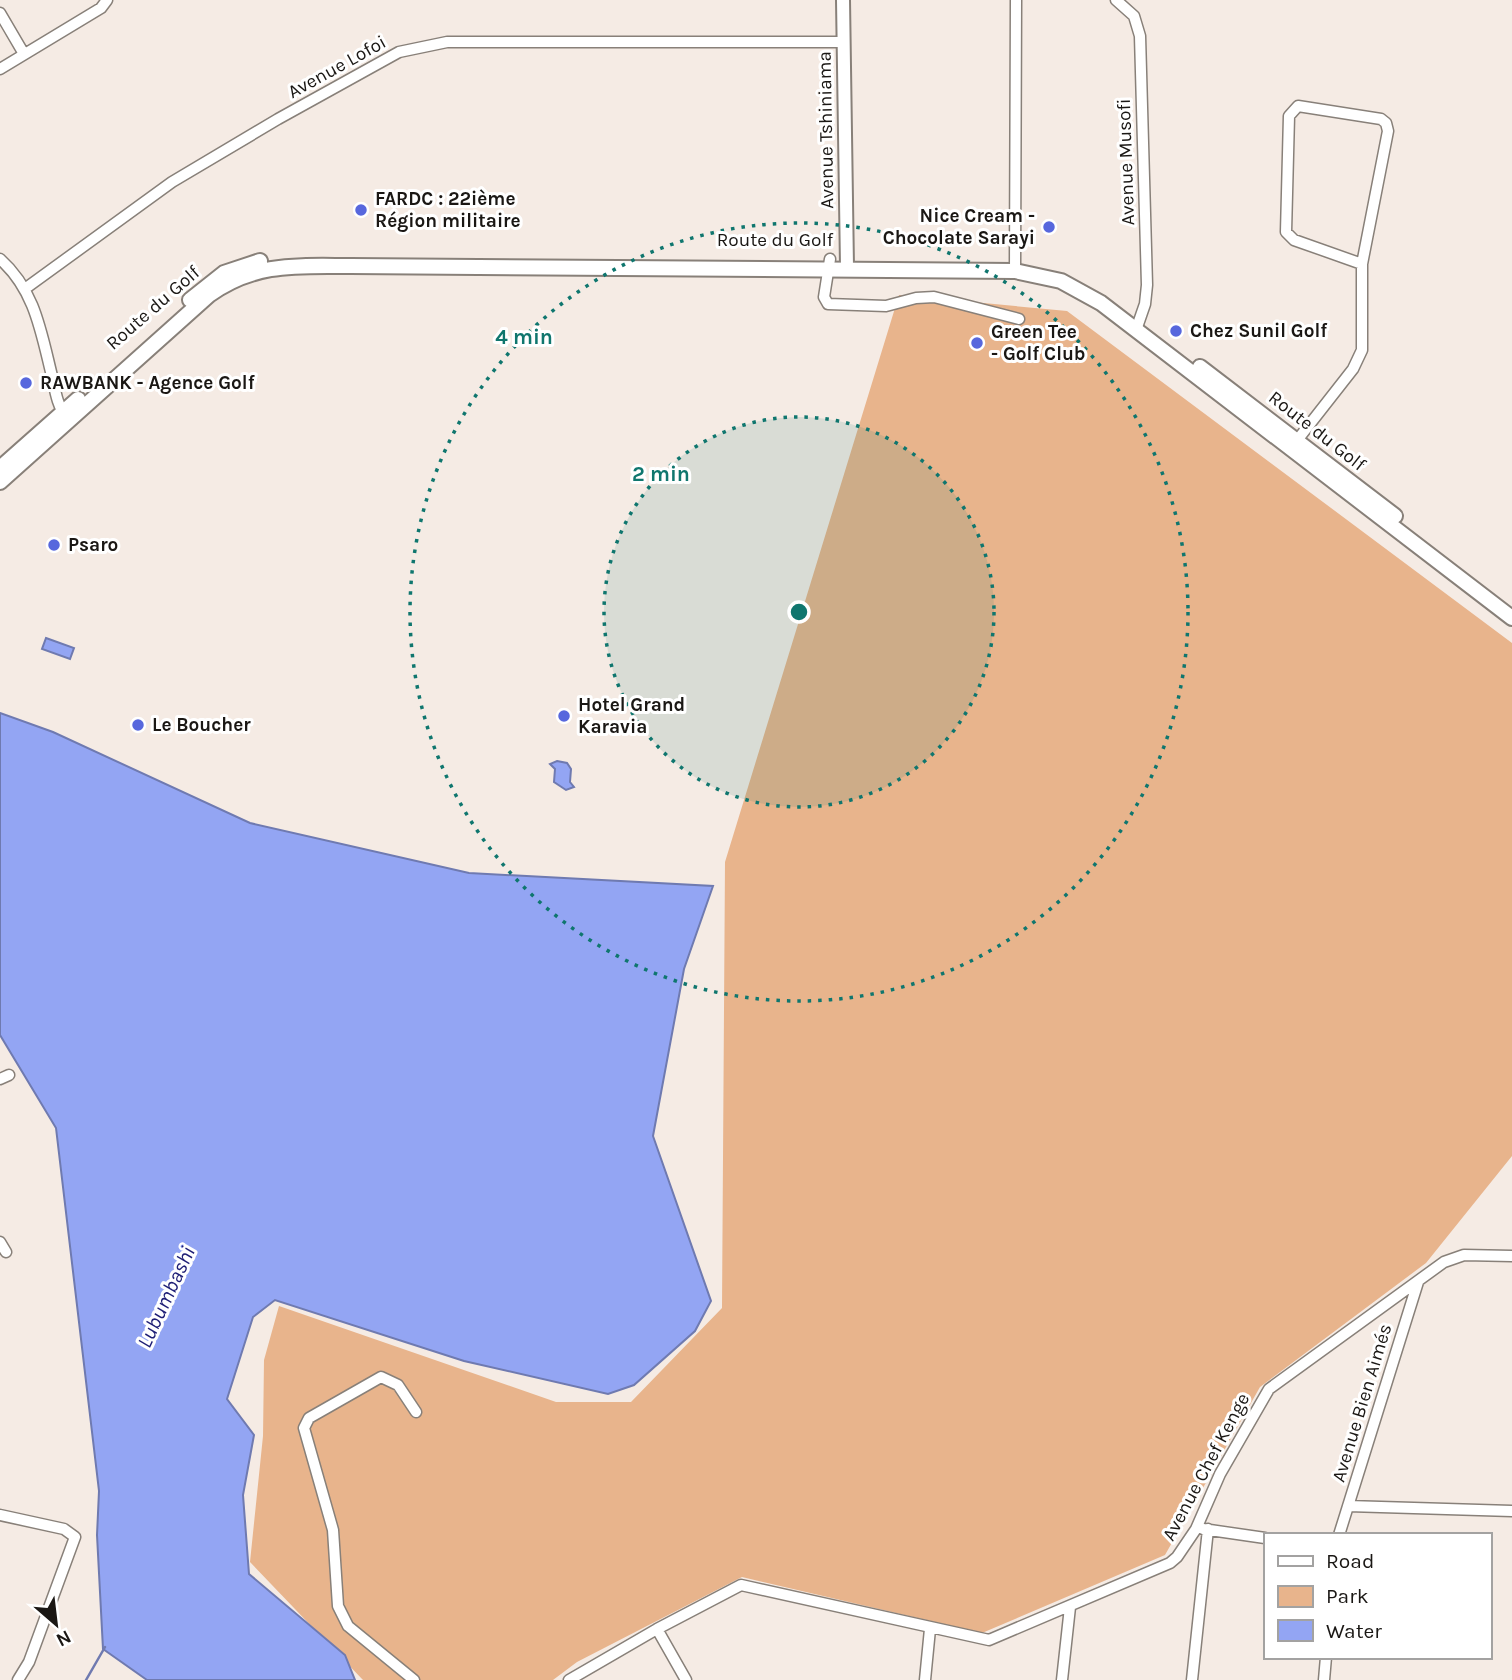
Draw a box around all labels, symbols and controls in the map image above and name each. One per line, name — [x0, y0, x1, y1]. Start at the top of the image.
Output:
street label: Avenue Lofoi — [284, 31, 390, 103]
street label: Avenue Tshiniama — [814, 51, 838, 209]
street label: Avenue Musofi — [1113, 98, 1139, 226]
place label: FARDC : 22ième Région militaire — [375, 188, 521, 232]
marker: FARDC : 22ième Région militaire — [353, 202, 369, 218]
place label: Nice Cream - Chocolate Sarayi — [883, 205, 1035, 249]
marker: Nice Cream - Chocolate Sarayi — [1041, 219, 1057, 235]
street label: Route du Golf — [717, 229, 834, 251]
street label: Route du Golf — [102, 261, 205, 355]
place label: Chez Sunil Golf — [1190, 320, 1328, 342]
place label: Green Tee - Golf Club — [991, 321, 1086, 365]
marker: Chez Sunil Golf — [1168, 323, 1184, 339]
text: 4 min — [495, 325, 553, 349]
marker: Green Tee - Golf Club — [969, 335, 985, 351]
place label: RAWBANK - Agence Golf — [40, 372, 256, 394]
marker: RAWBANK - Agence Golf — [18, 375, 34, 391]
street label: Route du Golf — [1264, 386, 1370, 476]
text: 2 min — [632, 462, 690, 486]
place label: Psaro — [68, 534, 118, 556]
marker: Psaro — [46, 537, 62, 553]
centre of rings — [787, 600, 811, 624]
place label: Hotel Grand Karavia — [578, 694, 685, 738]
marker: Hotel Grand Karavia — [556, 708, 572, 724]
place label: Le Boucher — [152, 714, 251, 736]
marker: Le Boucher — [130, 717, 146, 733]
water label: Lubumbashi — [132, 1242, 200, 1352]
street label: Avenue Bien Aimés — [1327, 1321, 1397, 1485]
street label: Avenue Chef Kenge — [1158, 1389, 1254, 1545]
legend — [1264, 1533, 1491, 1659]
text: Road — [1326, 1549, 1374, 1573]
text: Park — [1326, 1584, 1369, 1608]
north arrow — [21, 1589, 91, 1659]
text: Water — [1326, 1619, 1382, 1643]
text: N — [52, 1625, 75, 1651]

